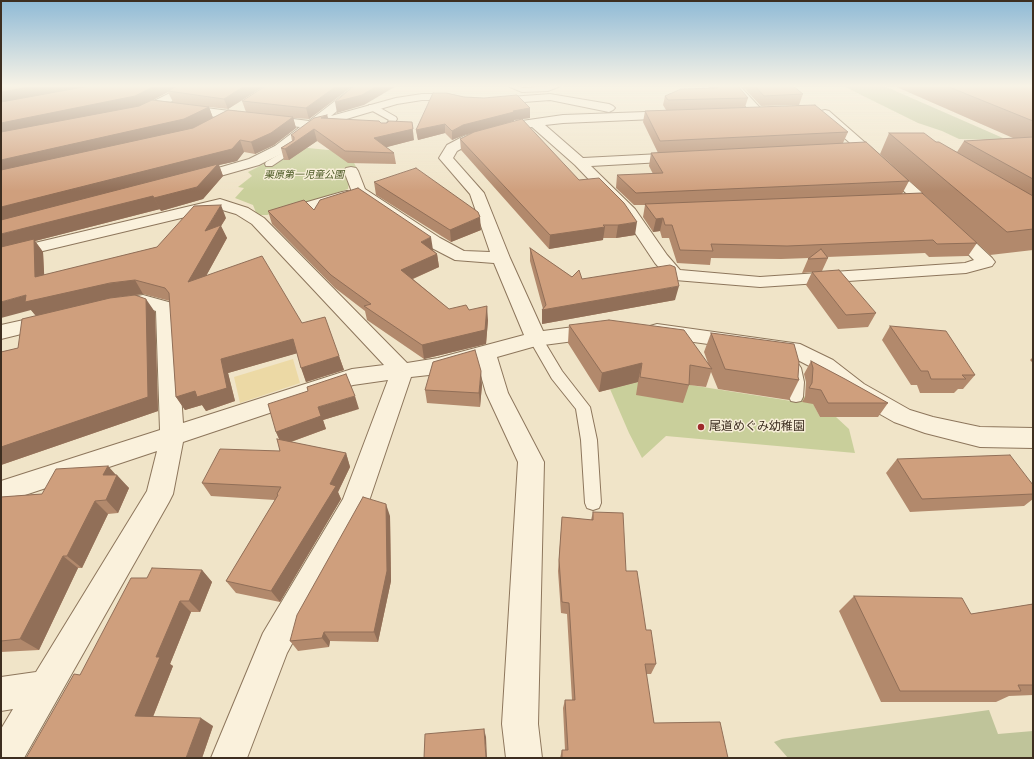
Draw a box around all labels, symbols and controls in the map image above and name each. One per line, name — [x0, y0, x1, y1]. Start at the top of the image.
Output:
park label: 栗原第一児童公園 — [264, 169, 344, 181]
place label: 尾道めぐみ幼稚園 — [709, 420, 805, 434]
marker: 尾道めぐみ幼稚園 — [696, 422, 706, 432]

